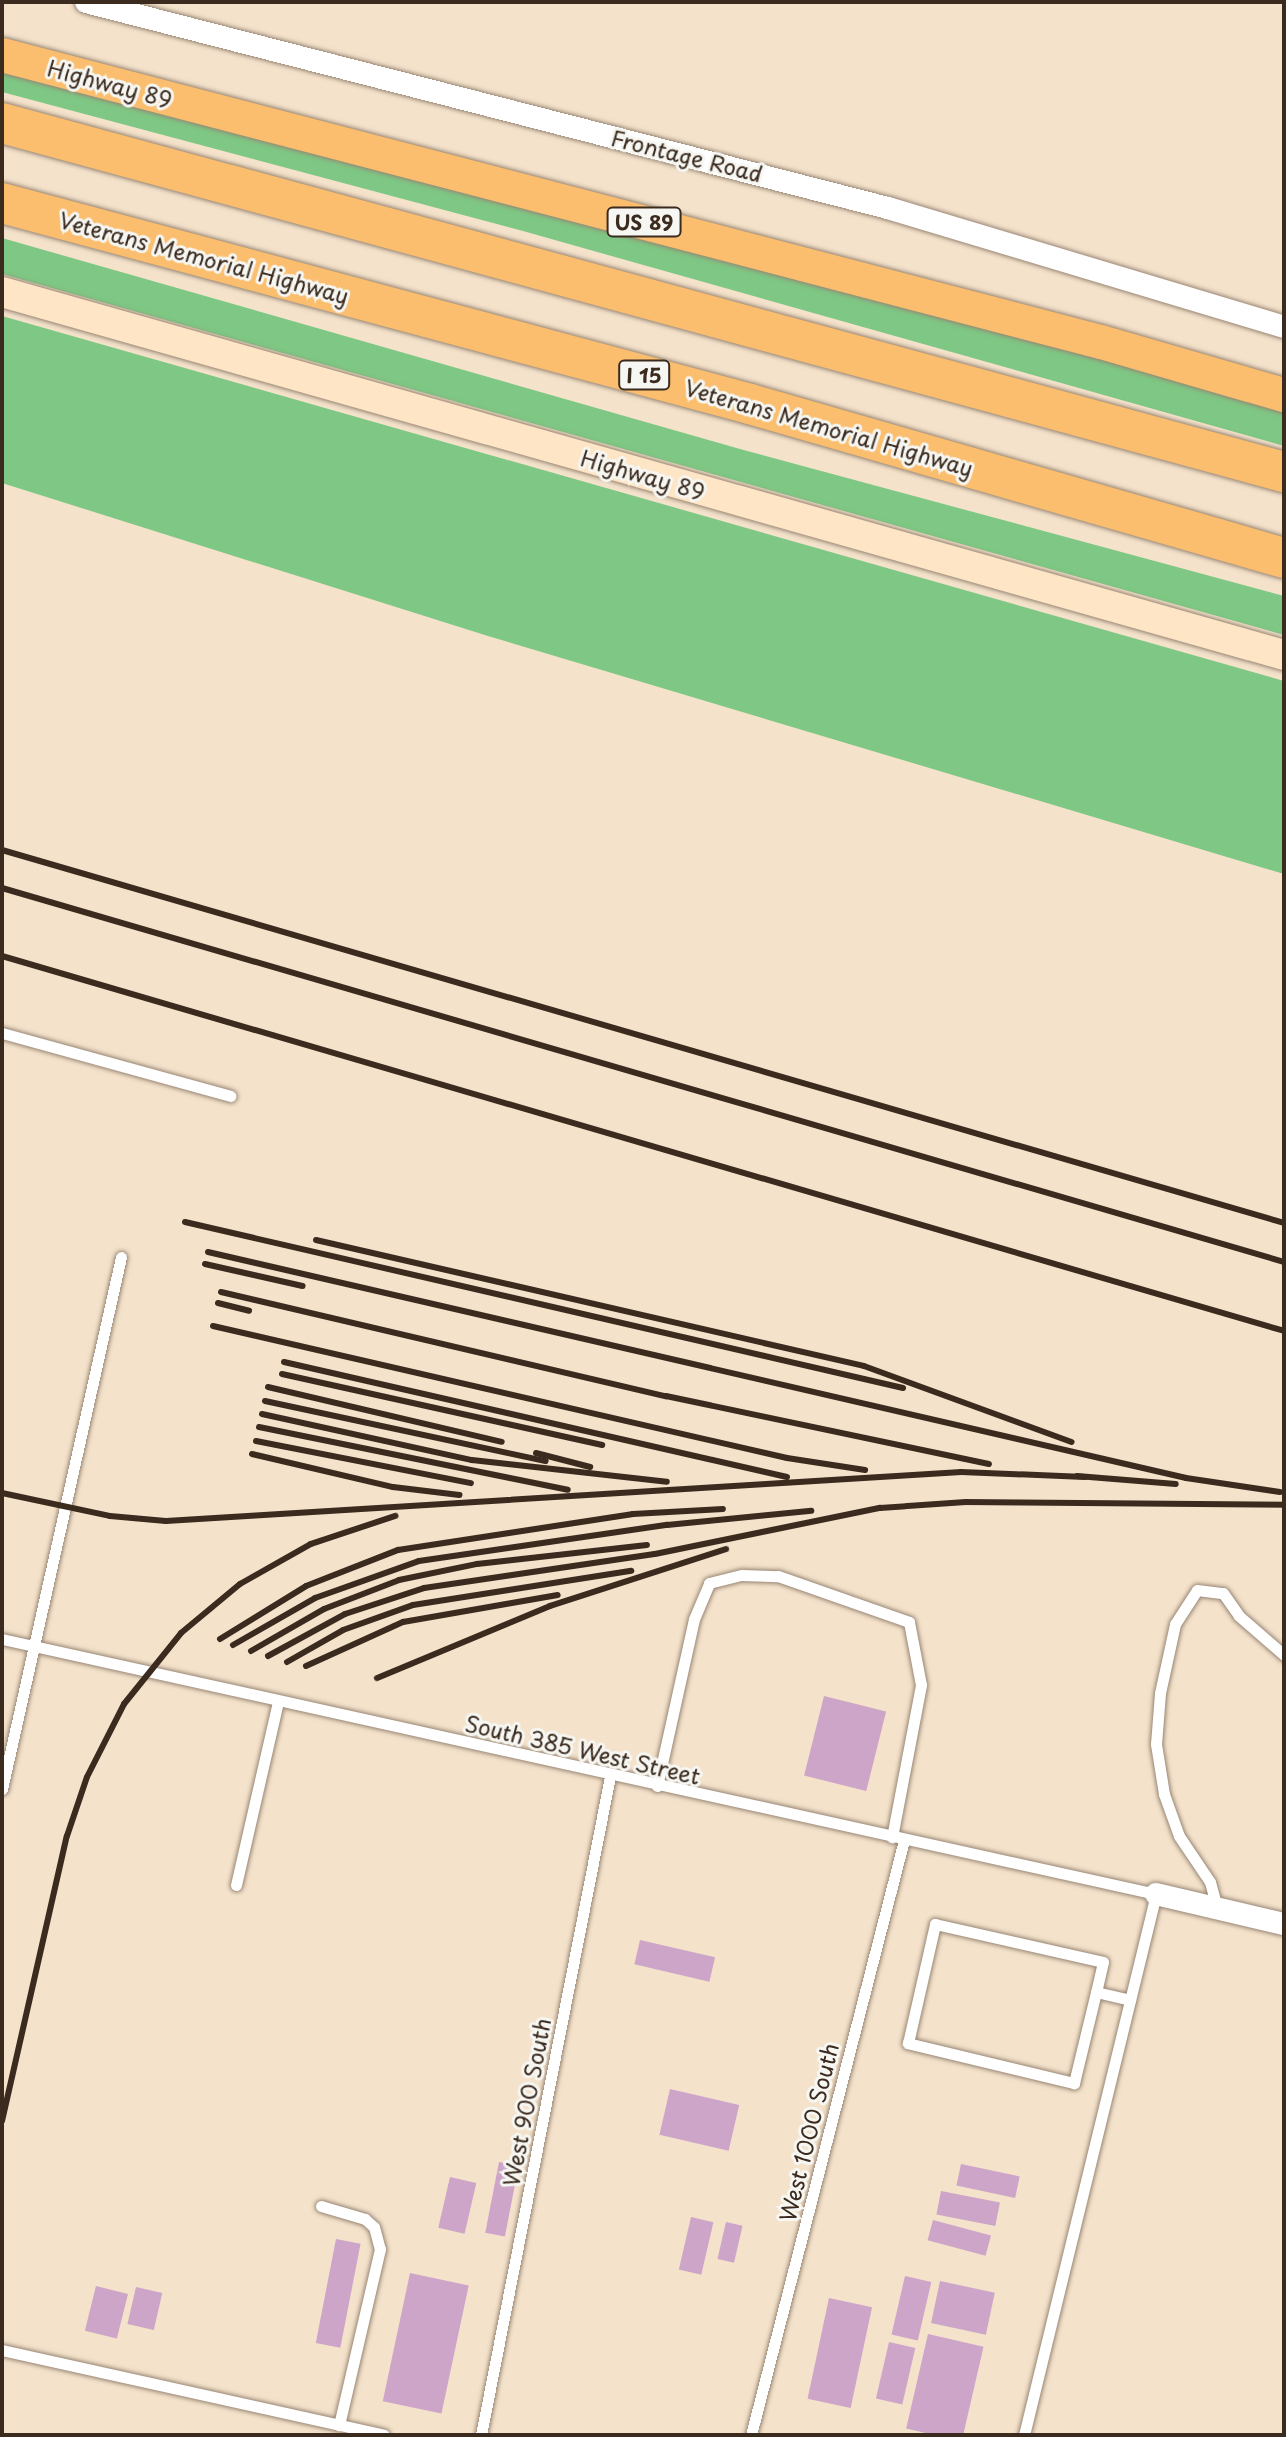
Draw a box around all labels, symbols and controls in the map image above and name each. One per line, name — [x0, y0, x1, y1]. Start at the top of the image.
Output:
street label: Highway 89 — [46, 54, 174, 112]
street label: Frontage Road — [609, 124, 765, 186]
street label: Veterans Memorial Highway — [56, 206, 352, 308]
road number: US 89 — [606, 206, 682, 238]
road number: I 15 — [618, 359, 670, 391]
street label: Veterans Memorial Highway — [682, 373, 976, 481]
street label: Highway 89 — [579, 444, 707, 504]
street label: South 385 West Street — [463, 1709, 703, 1789]
street label: West 900 South — [497, 2015, 555, 2189]
street label: West 1000 South — [773, 2040, 843, 2224]

